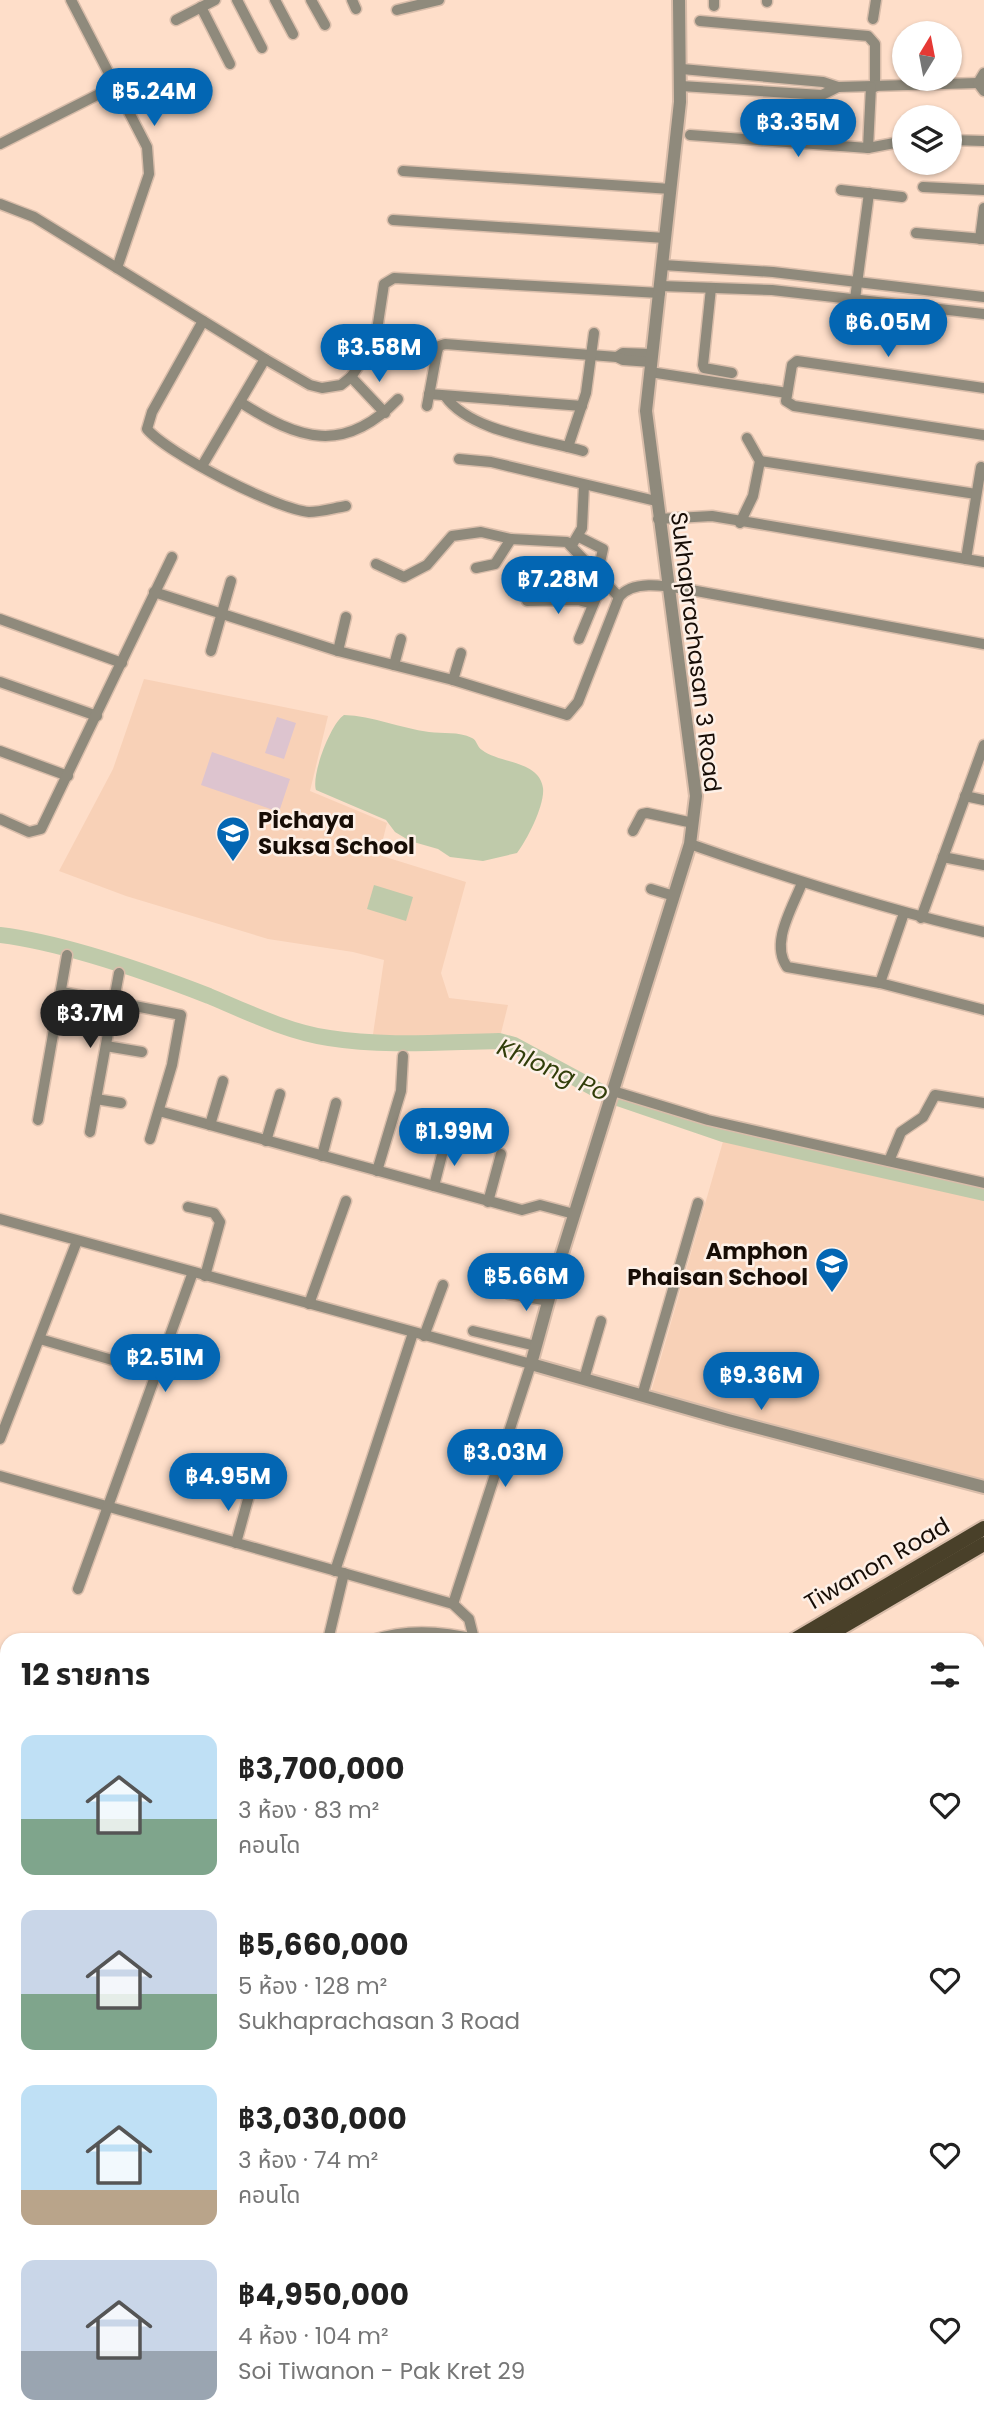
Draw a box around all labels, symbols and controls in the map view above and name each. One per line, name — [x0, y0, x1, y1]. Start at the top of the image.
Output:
north arrow — [892, 21, 962, 91]
map controls — [892, 21, 962, 175]
pin: ฿5.24M — [97, 68, 211, 128]
text: ฿5.24M — [112, 75, 196, 107]
pin: ฿3.35M — [741, 100, 855, 159]
button: layers — [892, 105, 962, 175]
text: ฿3.35M — [756, 106, 840, 138]
pin: ฿6.05M — [831, 300, 945, 359]
text: ฿6.05M — [845, 306, 931, 338]
pin: ฿3.58M — [322, 324, 436, 384]
text: ฿3.58M — [337, 331, 421, 363]
street label: Sukhaprachasan 3 Road — [663, 510, 729, 794]
pin: ฿7.28M — [501, 556, 615, 616]
text: ฿7.28M — [517, 563, 599, 595]
place label: Pichaya Suksa School — [258, 804, 415, 862]
school or university icon: Pichaya Suksa School — [214, 814, 252, 863]
pin: ฿3.7M — [41, 990, 139, 1050]
text: ฿3.7M — [56, 997, 124, 1029]
water label: Khlong Po — [492, 1030, 614, 1109]
pin: ฿1.99M — [397, 1108, 511, 1168]
text: ฿1.99M — [415, 1115, 493, 1147]
place label: Amphon Phaisan School — [627, 1235, 808, 1293]
school or university icon: Amphon Phaisan School — [813, 1245, 851, 1294]
pin: ฿5.66M — [469, 1254, 583, 1313]
text: ฿5.66M — [483, 1260, 569, 1292]
pin: ฿2.51M — [108, 1334, 222, 1394]
text: ฿2.51M — [126, 1341, 204, 1373]
pin: ฿9.36M — [704, 1352, 818, 1412]
text: ฿9.36M — [719, 1359, 803, 1391]
pin: ฿3.03M — [448, 1430, 562, 1489]
text: ฿3.03M — [463, 1436, 547, 1468]
pin: ฿4.95M — [171, 1454, 285, 1513]
text: ฿4.95M — [185, 1460, 271, 1492]
street label: Tiwanon Road — [799, 1509, 955, 1619]
text: 12 รายการ — [21, 1653, 150, 1696]
icon: filters — [926, 1656, 964, 1694]
text: ฿3,700,000 — [238, 1747, 405, 1790]
icon: home — [77, 1763, 161, 1847]
icon: heart — [926, 1786, 964, 1824]
text: 3 ห้อง · 83 m² — [238, 1794, 379, 1826]
text: คอนโด — [238, 1829, 300, 1861]
text: ฿5,660,000 — [238, 1923, 409, 1966]
icon: home — [77, 1938, 161, 2022]
icon: heart — [926, 1961, 964, 1999]
text: 5 ห้อง · 128 m² — [238, 1970, 387, 2002]
text: Sukhaprachasan 3 Road — [238, 2005, 520, 2037]
text: ฿3,030,000 — [238, 2097, 407, 2140]
icon: home — [77, 2113, 161, 2197]
icon: heart — [926, 2136, 964, 2174]
text: 3 ห้อง · 74 m² — [238, 2144, 378, 2176]
text: คอนโด — [238, 2179, 300, 2211]
text: ฿4,950,000 — [238, 2273, 409, 2316]
icon: home — [77, 2288, 161, 2372]
icon: heart — [926, 2311, 964, 2349]
text: 4 ห้อง · 104 m² — [238, 2320, 389, 2352]
text: Soi Tiwanon - Pak Kret 29 — [238, 2355, 525, 2387]

